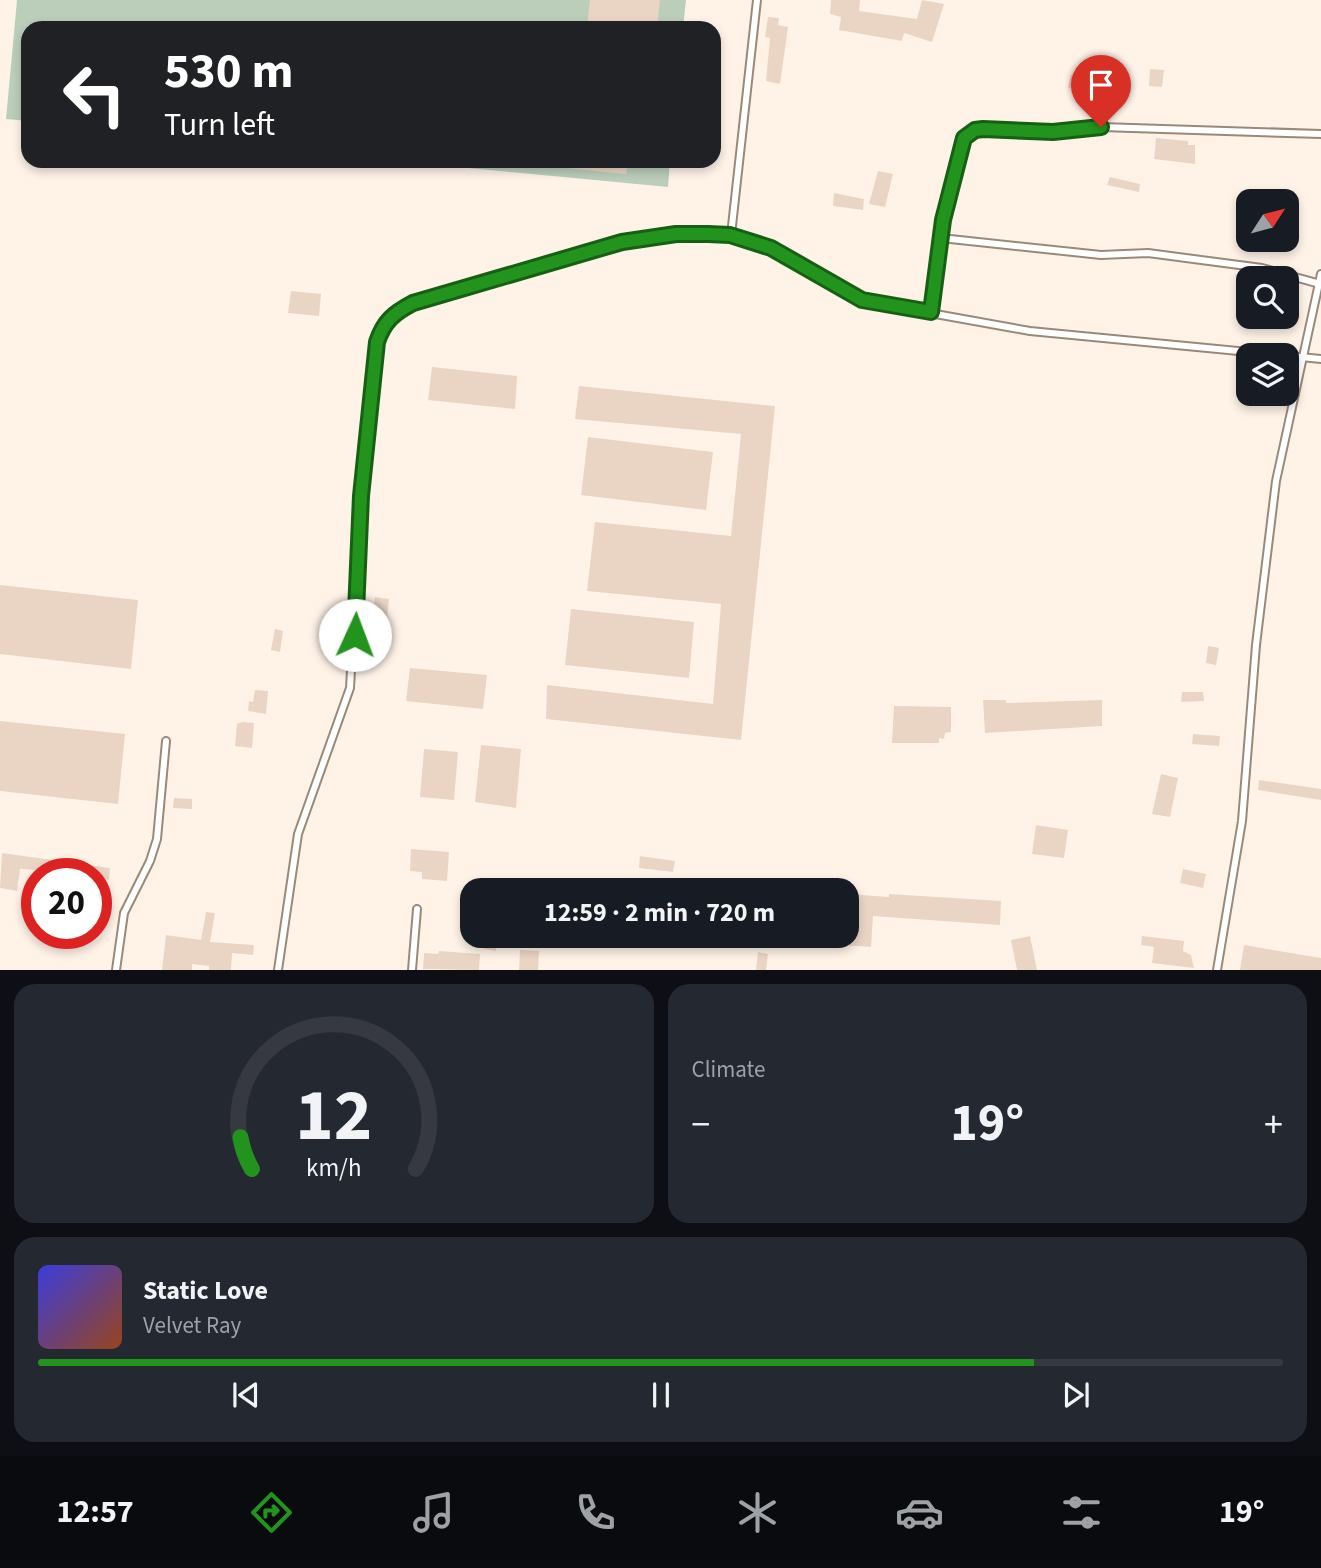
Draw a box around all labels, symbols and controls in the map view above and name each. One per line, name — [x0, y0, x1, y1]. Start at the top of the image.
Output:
text: 530 m — [164, 37, 293, 107]
icon: left — [49, 49, 140, 140]
pin — [1071, 55, 1131, 127]
icon: arrive — [1082, 66, 1120, 104]
text: Turn left — [164, 102, 275, 148]
north arrow — [1236, 189, 1298, 252]
map controls — [1236, 189, 1299, 406]
button: search — [1236, 266, 1299, 329]
button: layers — [1236, 343, 1299, 406]
position arrow — [318, 598, 392, 672]
speed limit sign: 20 — [21, 858, 112, 949]
text: 12:59 · 2 min · 720 m — [544, 894, 775, 931]
text: Climate — [692, 1053, 765, 1086]
text: 12 — [295, 1065, 372, 1169]
text: 19° — [950, 1087, 1024, 1161]
text: − — [692, 1098, 710, 1152]
text: + — [1264, 1098, 1283, 1152]
text: km/h — [306, 1150, 362, 1186]
text: Static Love — [143, 1272, 268, 1309]
text: Velvet Ray — [143, 1309, 241, 1342]
icon: previous — [227, 1376, 265, 1414]
icon: pause — [642, 1376, 680, 1414]
icon: next — [1057, 1376, 1095, 1414]
icon: directions — [247, 1488, 296, 1537]
icon: music — [409, 1488, 458, 1537]
icon: phone — [571, 1488, 620, 1537]
icon: climate — [733, 1488, 782, 1537]
icon: car — [895, 1488, 944, 1537]
icon: filters — [1057, 1488, 1106, 1537]
text: 12:57 — [57, 1489, 134, 1535]
text: 19° — [1219, 1489, 1264, 1535]

